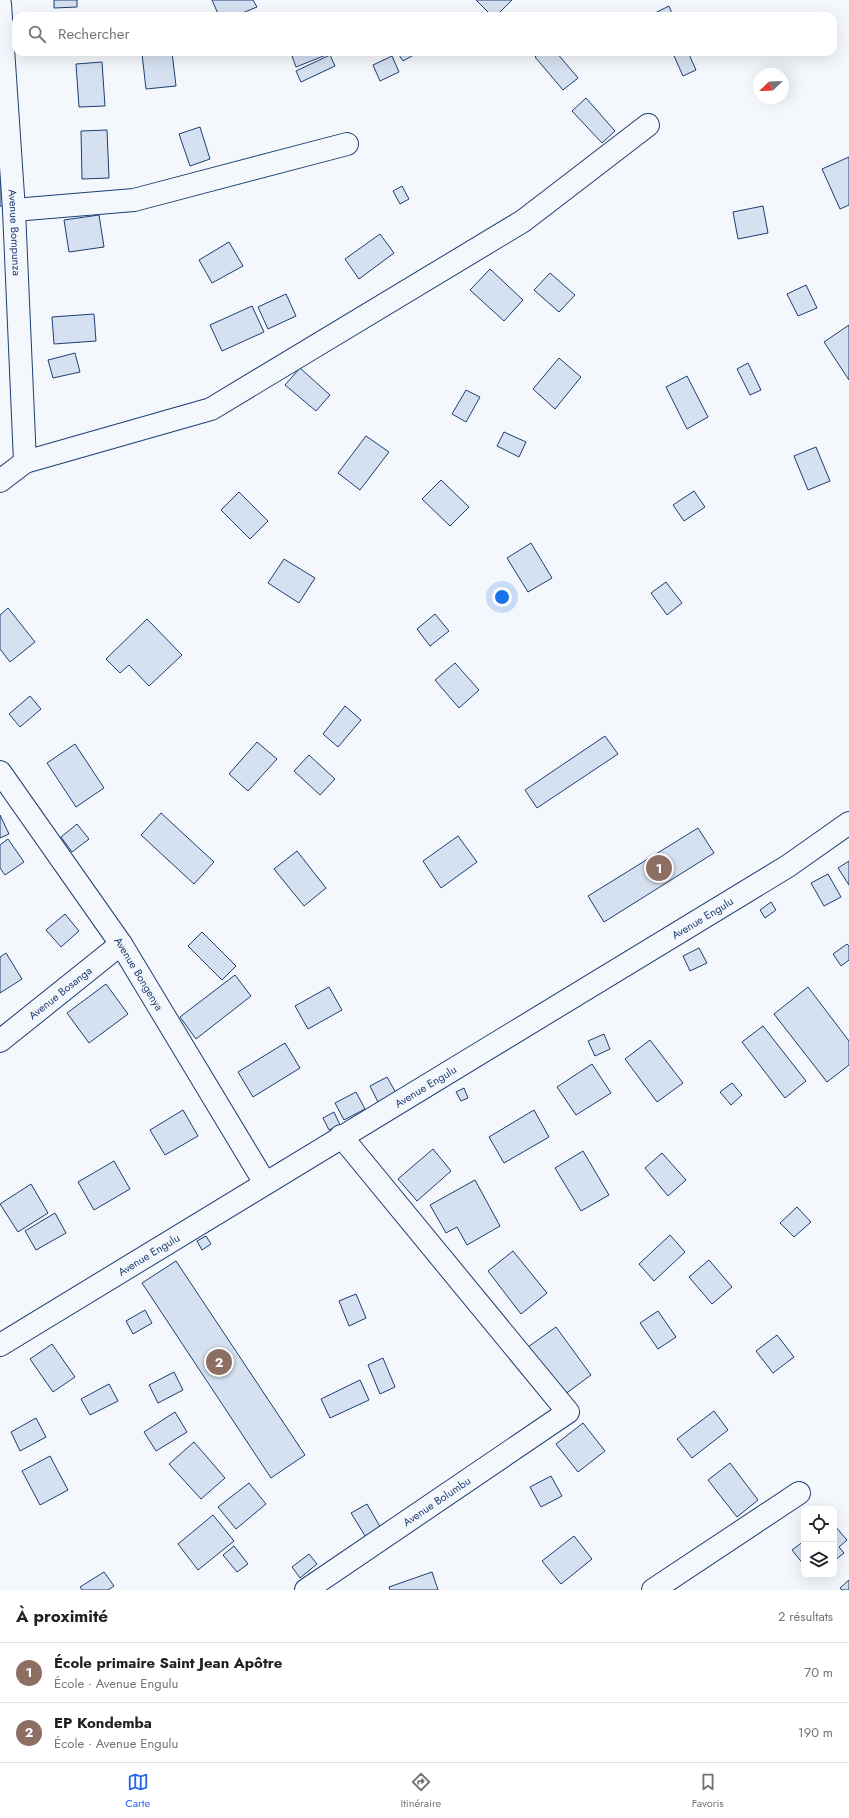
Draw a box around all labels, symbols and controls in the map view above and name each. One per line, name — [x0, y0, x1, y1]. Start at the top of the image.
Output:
search box — [12, 12, 837, 56]
icon: search — [26, 23, 48, 45]
text: Rechercher — [58, 23, 130, 45]
north arrow — [753, 68, 789, 104]
street label: Avenue Bompunza — [5, 189, 25, 276]
your location — [492, 587, 512, 607]
pin: 1 — [646, 853, 672, 883]
street label: Avenue Engulu — [668, 893, 736, 943]
street label: Avenue Bongenya — [110, 934, 167, 1014]
street label: Avenue Bosanga — [25, 963, 95, 1023]
street label: Avenue Engulu — [392, 1061, 460, 1111]
street label: Avenue Engulu — [115, 1230, 183, 1280]
pin: 2 — [206, 1347, 232, 1377]
street label: Avenue Bolumbu — [400, 1472, 474, 1530]
map controls — [801, 1506, 837, 1578]
button: locate — [801, 1506, 837, 1542]
button: layers — [801, 1542, 837, 1578]
text: À proximité — [16, 1604, 108, 1628]
text: 2 résultats — [778, 1607, 833, 1626]
text: École primaire Saint Jean Apôtre — [54, 1652, 282, 1674]
text: 1 — [26, 1663, 32, 1682]
text: 70 m — [804, 1663, 833, 1682]
text: École · Avenue Engulu — [54, 1674, 178, 1693]
text: EP Kondemba — [54, 1712, 152, 1734]
text: 2 — [25, 1723, 33, 1742]
text: 190 m — [798, 1723, 833, 1742]
text: École · Avenue Engulu — [54, 1734, 178, 1753]
tab: Carte — [125, 1771, 150, 1811]
tab: Itinéraire — [400, 1771, 441, 1811]
tab: Favoris — [692, 1771, 724, 1811]

